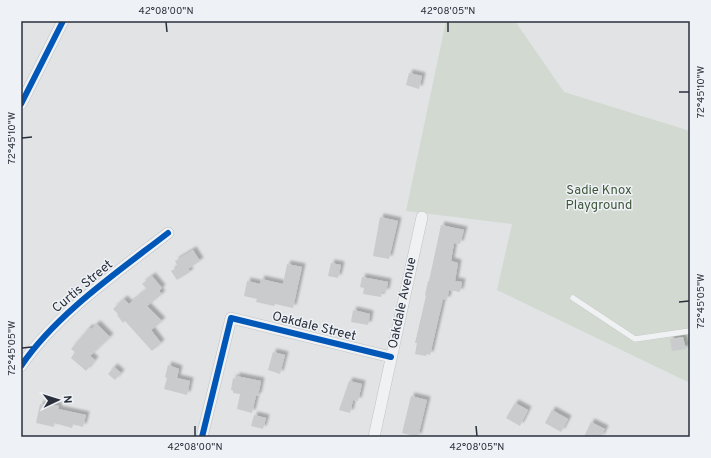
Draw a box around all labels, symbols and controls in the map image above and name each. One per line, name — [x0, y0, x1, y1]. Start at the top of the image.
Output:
text: 42°08'00"N — [139, 5, 193, 18]
text: 42°08'05"N — [421, 5, 475, 18]
text: 72°45'10"W — [695, 66, 708, 118]
text: 72°45'10"W — [6, 112, 19, 164]
park label: Sadie Knox Playground — [566, 183, 632, 214]
street label: Oakdale Avenue — [385, 256, 421, 350]
street label: Curtis Street — [50, 257, 117, 317]
text: 72°45'05"W — [695, 274, 708, 328]
street label: Oakdale Street — [270, 309, 358, 345]
text: 72°45'05"W — [6, 321, 19, 375]
north arrow — [38, 380, 78, 420]
text: N — [60, 395, 74, 404]
text: 42°08'00"N — [168, 441, 222, 454]
text: 42°08'05"N — [450, 441, 504, 454]

